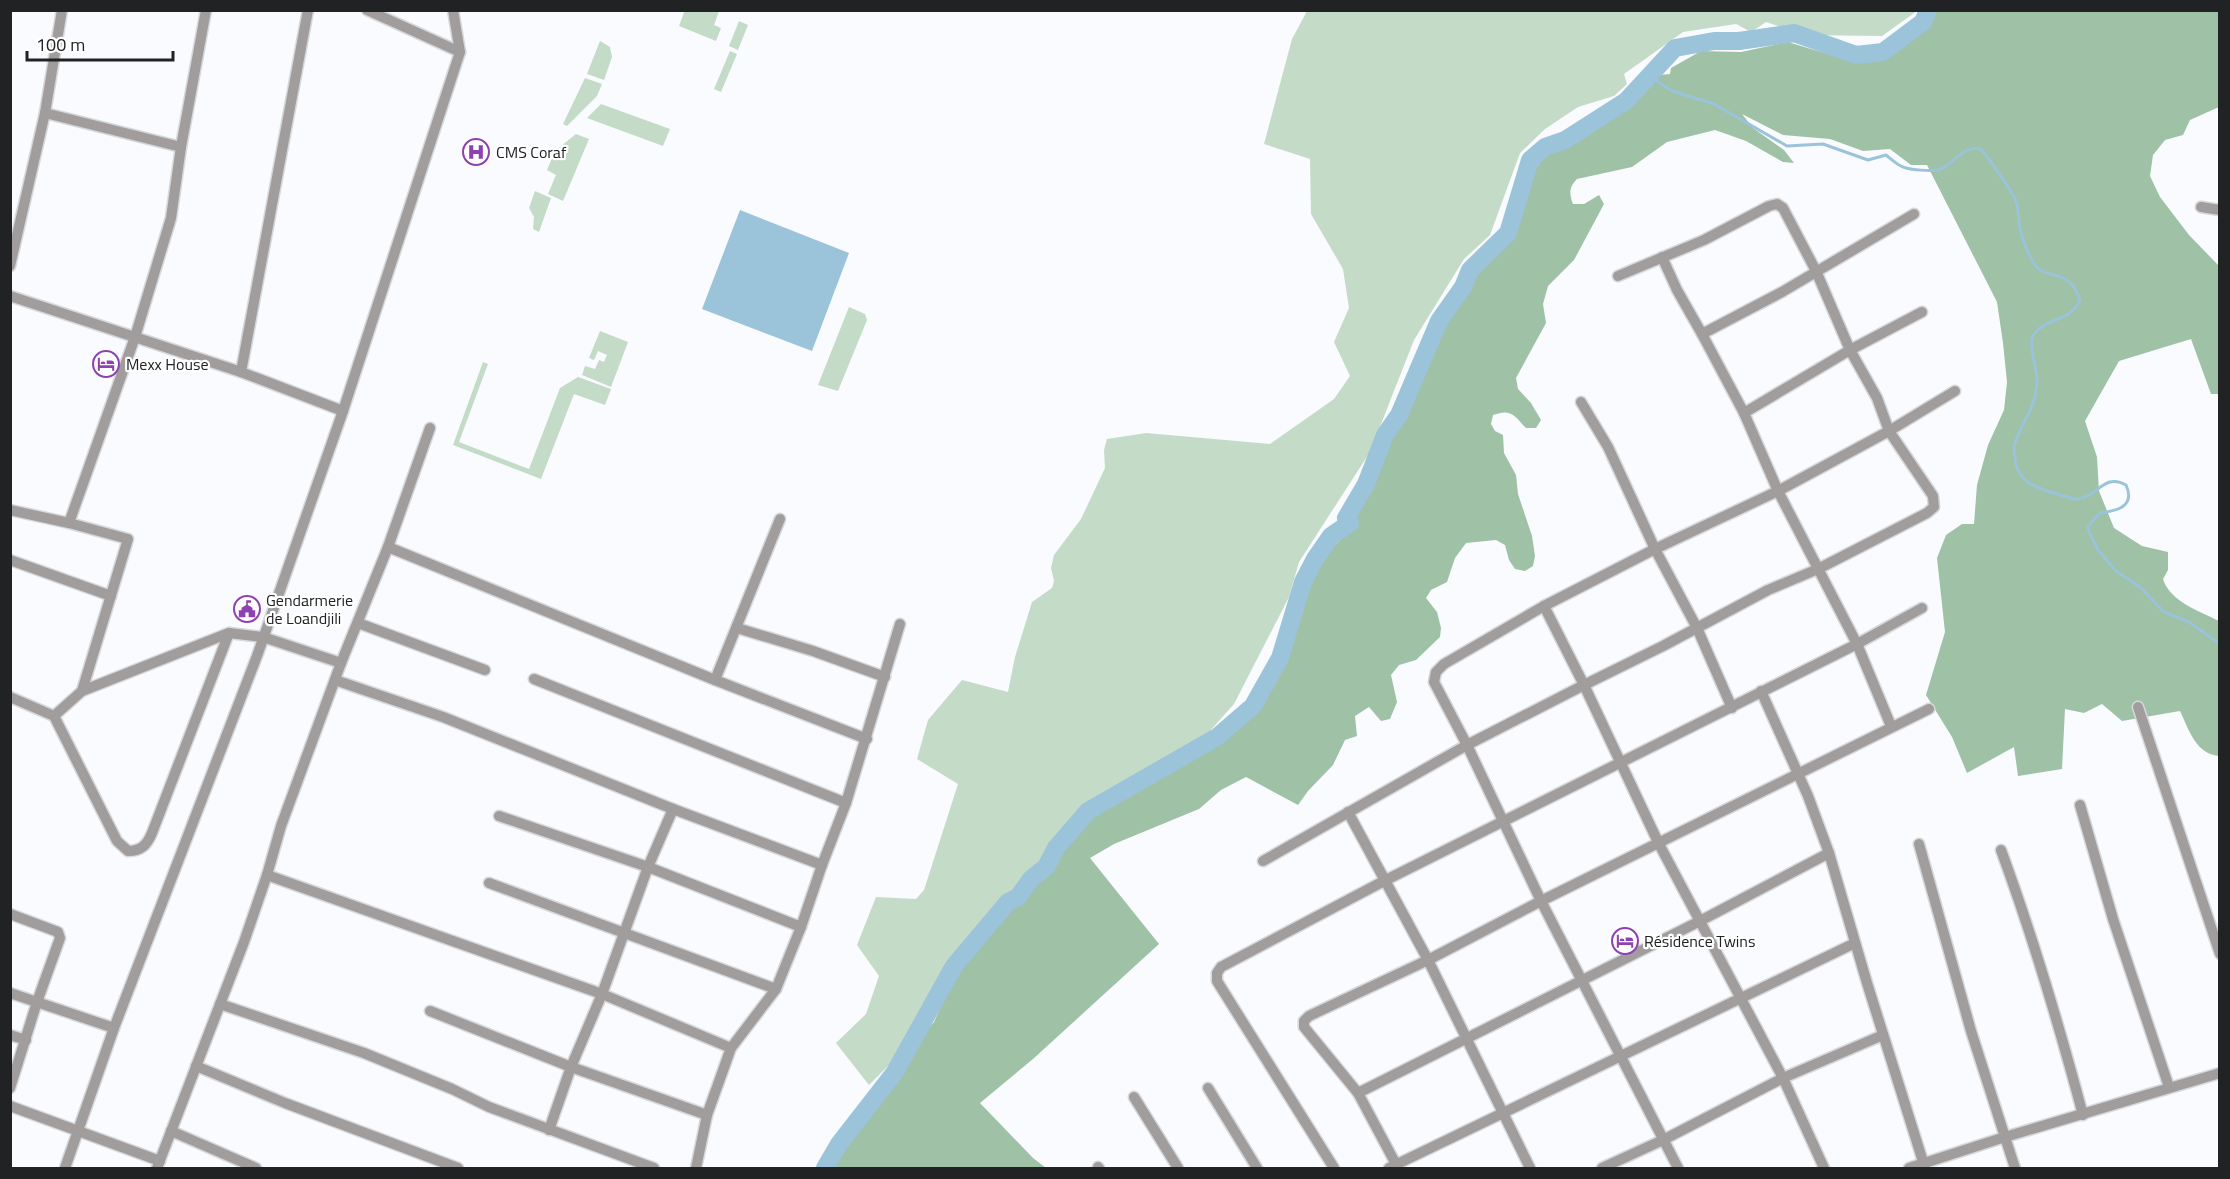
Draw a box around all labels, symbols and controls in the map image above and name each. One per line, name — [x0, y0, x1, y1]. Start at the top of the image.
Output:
scale bar — [27, 24, 172, 62]
text: 100 m — [36, 31, 85, 58]
hospital icon: CMS Coraf — [461, 137, 491, 167]
place label: CMS Coraf — [496, 140, 567, 164]
hotel icon: Mexx House — [91, 349, 121, 379]
place label: Mexx House — [126, 352, 209, 376]
place label: Gendarmerie de Loandjili — [266, 588, 353, 630]
public building icon: Gendarmerie de Loandjili — [232, 594, 262, 624]
hotel icon: Résidence Twins — [1610, 926, 1640, 956]
place label: Résidence Twins — [1644, 929, 1755, 953]

